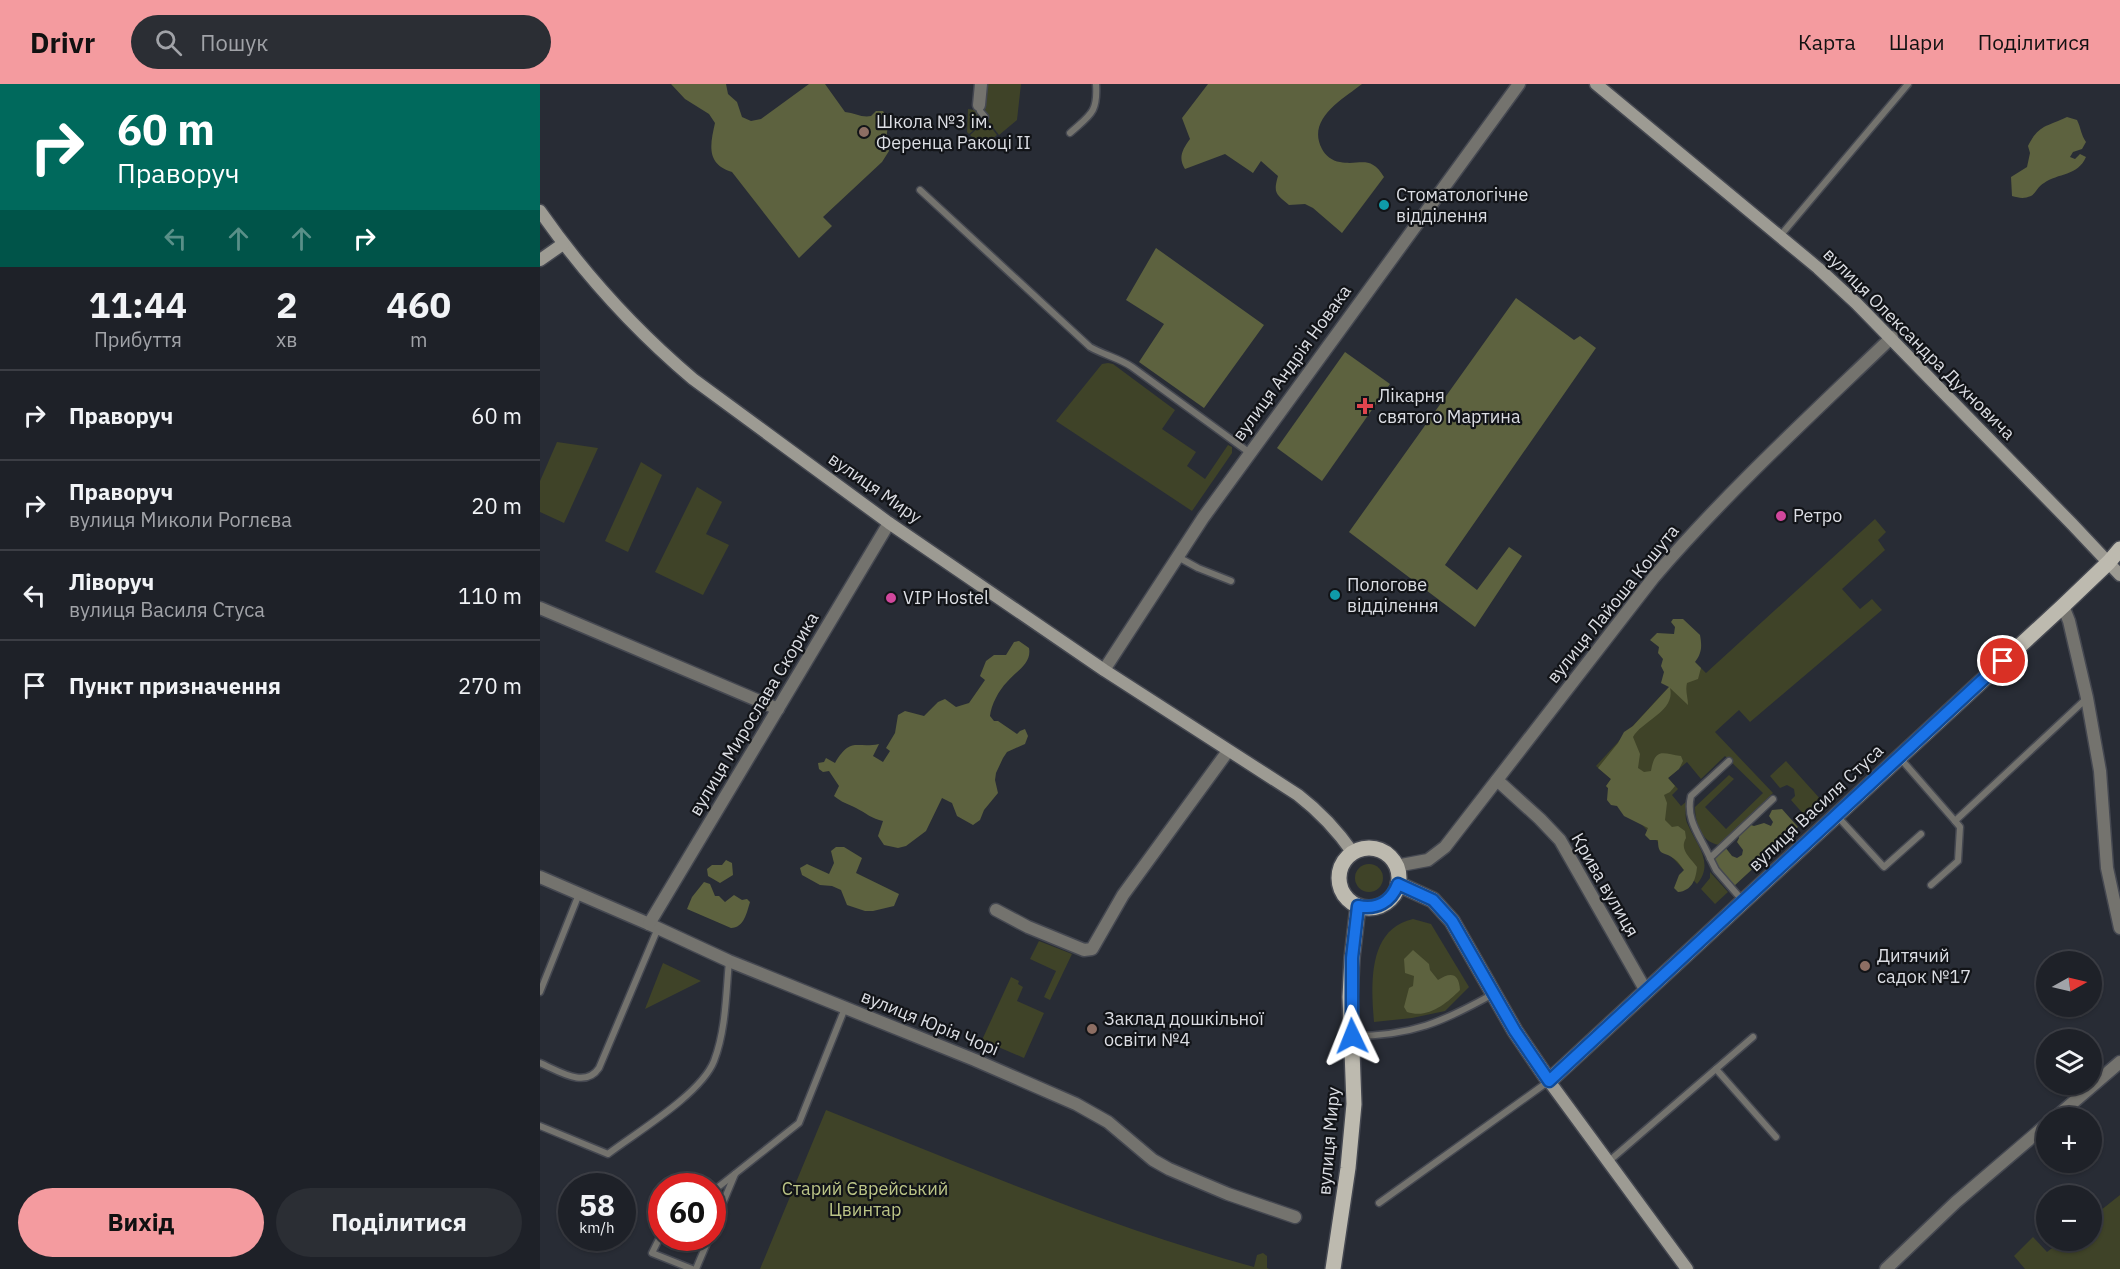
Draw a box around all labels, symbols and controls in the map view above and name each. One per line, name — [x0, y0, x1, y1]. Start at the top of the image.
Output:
search box — [131, 15, 551, 69]
text: Drivr — [30, 24, 95, 61]
icon: search — [152, 26, 185, 59]
text: Пошук — [200, 28, 268, 57]
text: Карта — [1798, 28, 1856, 56]
text: Шари — [1889, 28, 1945, 56]
text: Поділитися — [1978, 28, 2090, 56]
text: 60 m — [117, 102, 215, 157]
icon: right — [18, 108, 96, 186]
place label: Школа №3 ім. Ференца Ракоці II — [876, 110, 1031, 154]
marker: Школа №3 ім. Ференца Ракоці II — [857, 125, 871, 139]
text: Праворуч — [117, 155, 240, 190]
place label: Стоматологічне відділення — [1396, 183, 1528, 227]
marker: Стоматологічне відділення — [1377, 198, 1391, 212]
icon: left — [159, 222, 192, 255]
icon: ahead — [222, 222, 255, 255]
icon: ahead — [285, 222, 318, 255]
icon: right — [348, 222, 381, 255]
street label: вулиця Олександра Духновича — [1819, 243, 2020, 445]
street label: вулиця Андрія Новака — [1227, 280, 1356, 445]
text: 11:44 — [89, 281, 187, 328]
text: 2 — [276, 281, 298, 328]
text: 460 — [386, 281, 451, 328]
text: Прибуття — [94, 326, 182, 353]
text: хв — [276, 326, 297, 353]
text: m — [410, 326, 427, 353]
place label: Лікарня святого Мартина — [1378, 384, 1521, 428]
marker: Лікарня святого Мартина — [1356, 397, 1374, 415]
icon: right — [18, 399, 51, 432]
text: Праворуч — [69, 401, 173, 430]
text: 60 m — [471, 401, 522, 430]
street label: вулиця Миру — [824, 447, 926, 528]
text: Праворуч — [69, 477, 173, 506]
icon: right — [18, 489, 51, 522]
text: 20 m — [471, 491, 522, 520]
place label: Ретро — [1793, 504, 1842, 527]
text: вулиця Миколи Роглєва — [69, 506, 292, 533]
marker: Ретро — [1774, 509, 1788, 523]
street label: вулиця Лайоша Кошута — [1541, 519, 1684, 688]
text: Ліворуч — [69, 567, 154, 596]
place label: Пологове відділення — [1347, 573, 1439, 617]
icon: left — [18, 579, 51, 612]
text: 110 m — [458, 581, 522, 610]
place label: VIP Hostel — [903, 586, 989, 609]
marker: Пологове відділення — [1328, 588, 1342, 602]
marker: VIP Hostel — [884, 591, 898, 605]
text: вулиця Василя Стуса — [69, 596, 265, 623]
street label: вулиця Мирослава Скорика — [684, 607, 824, 820]
pin — [1977, 635, 2028, 686]
icon: arrive — [1986, 644, 2019, 677]
icon: arrive — [18, 669, 51, 702]
text: Пункт призначення — [69, 671, 281, 700]
text: 270 m — [458, 671, 522, 700]
street label: вулиця Василя Стуса — [1743, 739, 1888, 876]
street label: Крива вулиця — [1566, 829, 1645, 941]
place label: Дитячий садок №17 — [1877, 944, 1971, 988]
north arrow — [2036, 951, 2102, 1017]
map controls — [2036, 951, 2102, 1251]
marker: Дитячий садок №17 — [1858, 959, 1872, 973]
street label: вулиця Юрія Чорі — [858, 984, 1003, 1061]
position arrow — [1320, 1004, 1384, 1068]
place label: Заклад дошкільної освіти №4 — [1104, 1007, 1264, 1051]
marker: Заклад дошкільної освіти №4 — [1085, 1022, 1099, 1036]
button: layers — [2036, 1029, 2102, 1095]
street label: вулиця Миру — [1312, 1086, 1345, 1196]
button: + — [2036, 1107, 2102, 1173]
speed limit sign: 60 — [648, 1173, 726, 1251]
park label: Старий Єврейський Цвинтар — [782, 1177, 948, 1221]
text: 58 — [579, 1185, 615, 1224]
button: − — [2036, 1185, 2102, 1251]
button: Вихід — [18, 1188, 264, 1257]
button: Поділитися — [276, 1188, 522, 1257]
text: km/h — [579, 1218, 615, 1237]

